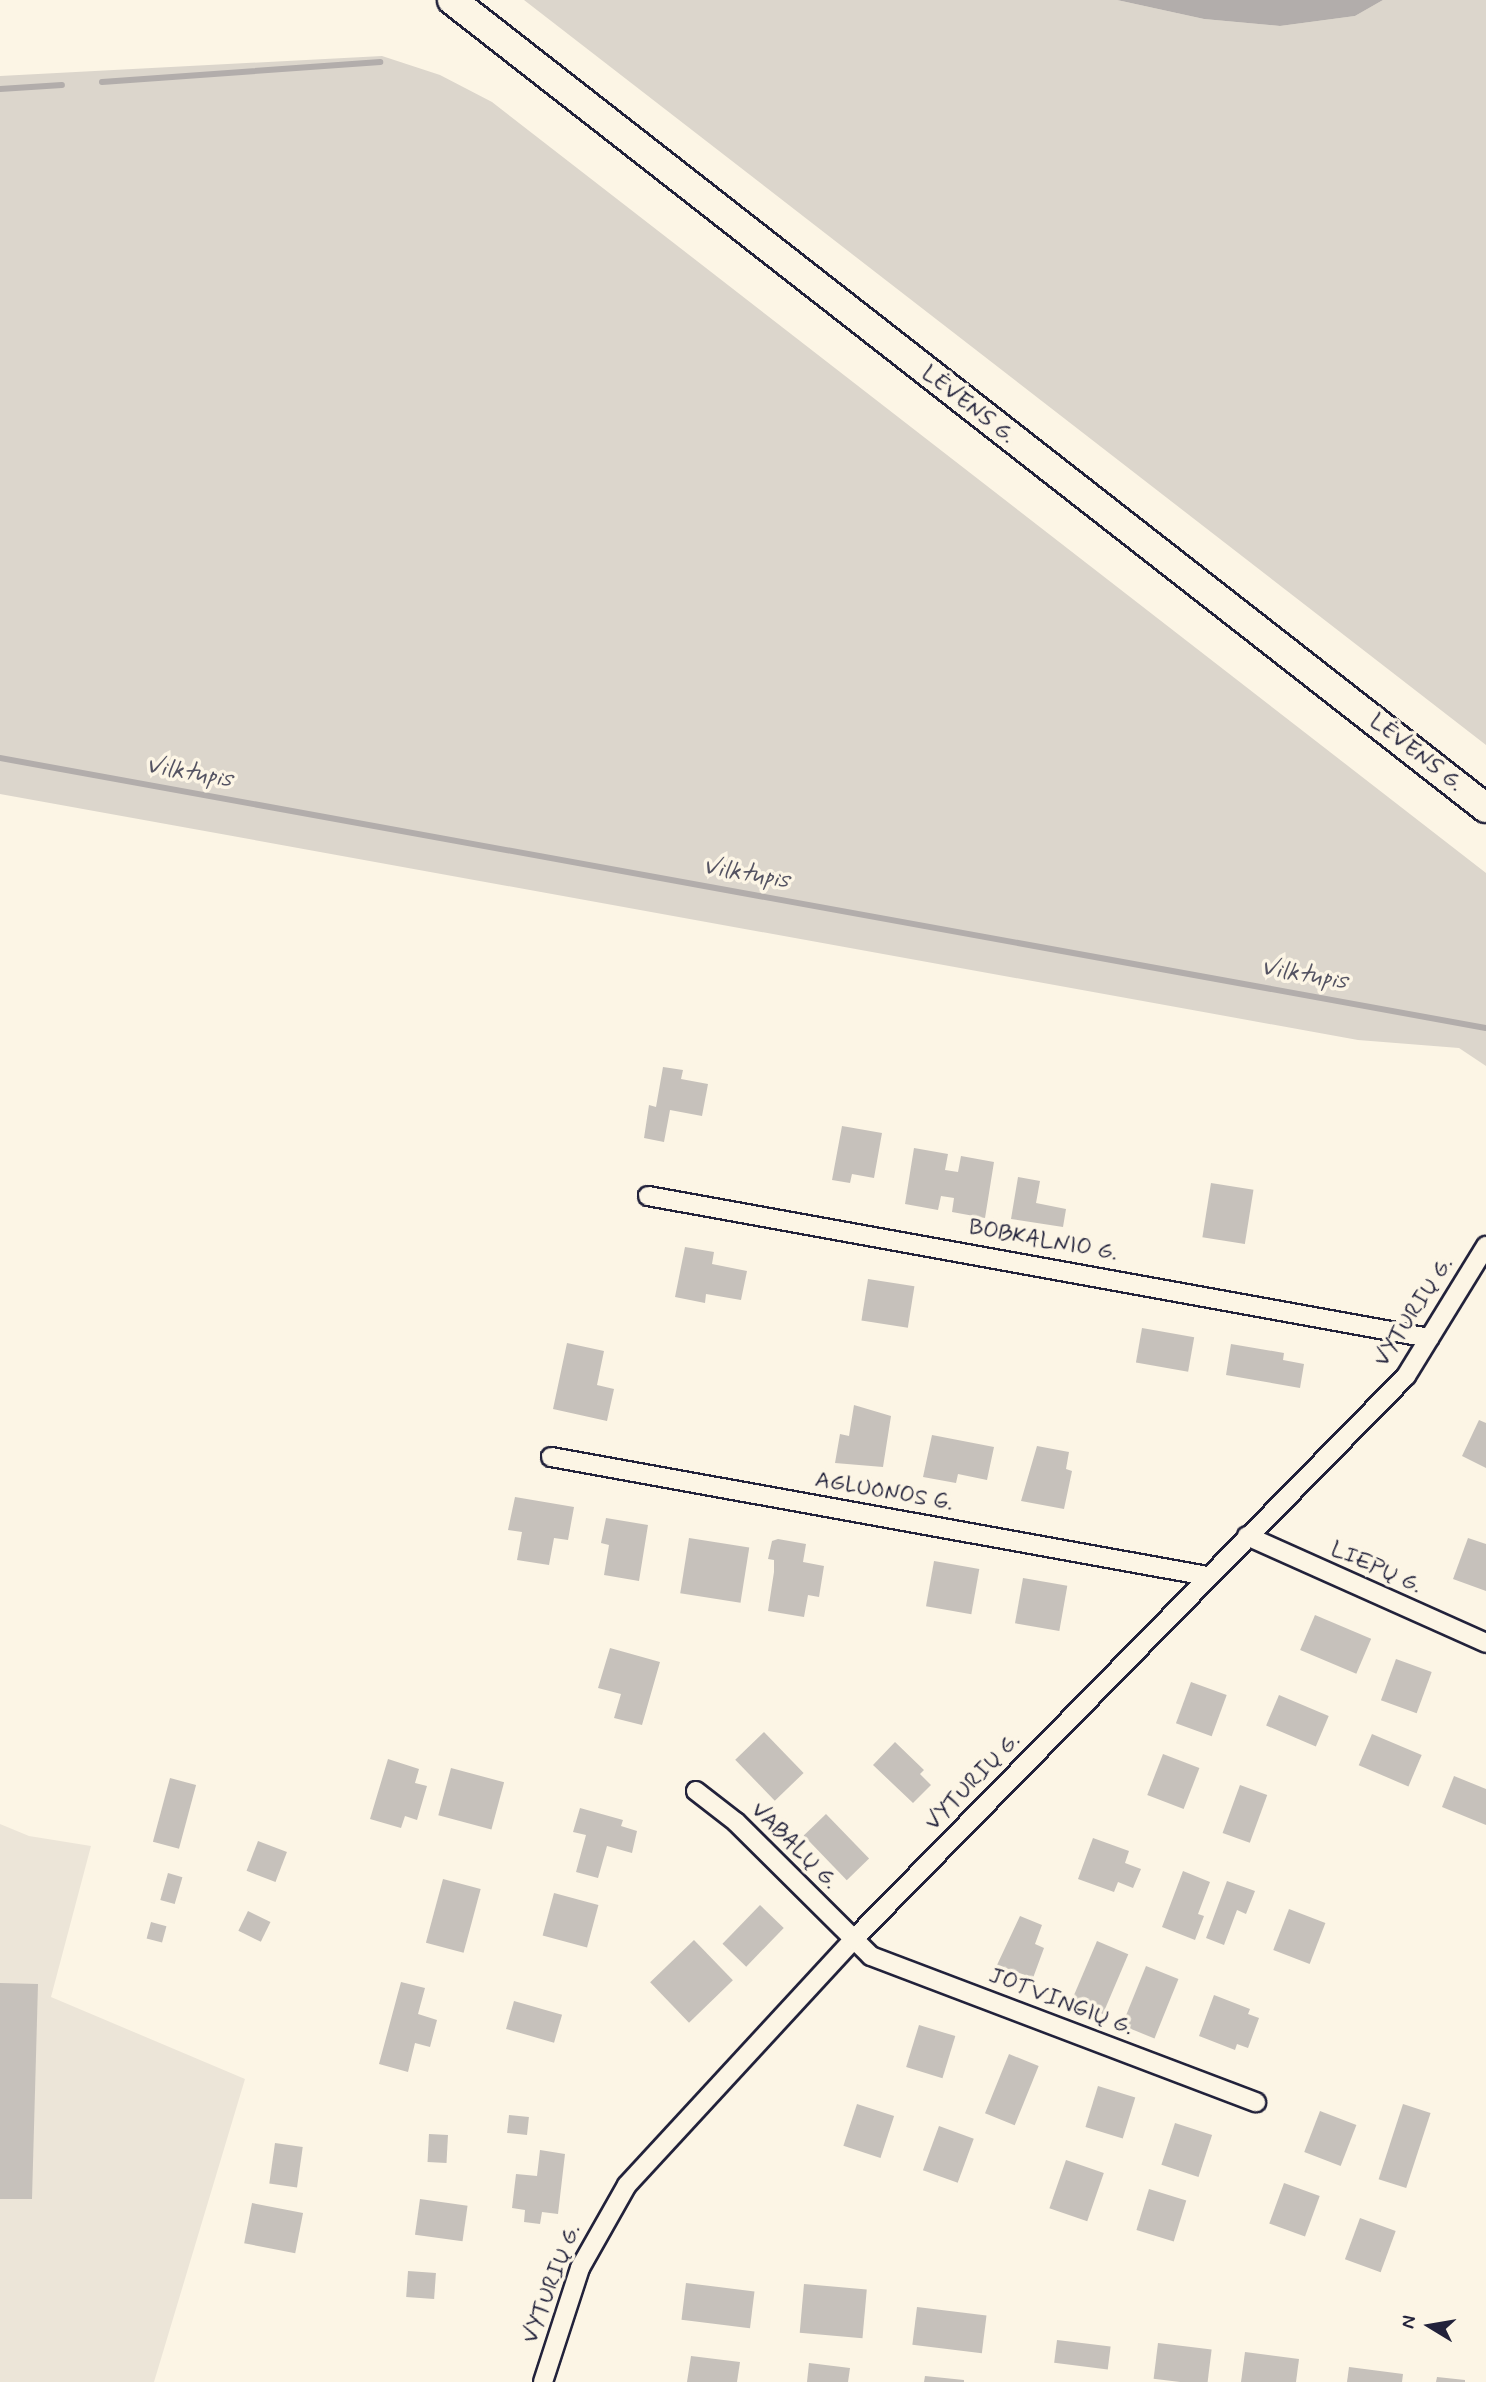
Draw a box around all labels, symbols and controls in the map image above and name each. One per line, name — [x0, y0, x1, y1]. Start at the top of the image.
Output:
street label: LĖVENS G. — [916, 360, 1020, 450]
street label: LĖVENS G. — [1364, 708, 1468, 798]
water label: Vilktupis — [143, 751, 235, 795]
water label: Vilktupis — [700, 852, 792, 896]
water label: Vilktupis — [1258, 953, 1350, 997]
street label: BOBKALNIO G. — [966, 1214, 1120, 1268]
street label: VYTURIŲ G. — [1368, 1252, 1460, 1372]
street label: AGLUONOS G. — [813, 1466, 955, 1518]
street label: LIEPŲ G. — [1326, 1536, 1426, 1600]
street label: VYTURIŲ G. — [919, 1727, 1027, 1837]
street label: VABALŲ G. — [745, 1797, 843, 1895]
street label: JOTVINGIŲ G. — [985, 1962, 1137, 2042]
street label: VYTURIŲ G. — [517, 2220, 587, 2348]
north arrow — [1395, 2291, 1465, 2361]
text: N — [1395, 2313, 1422, 2330]

